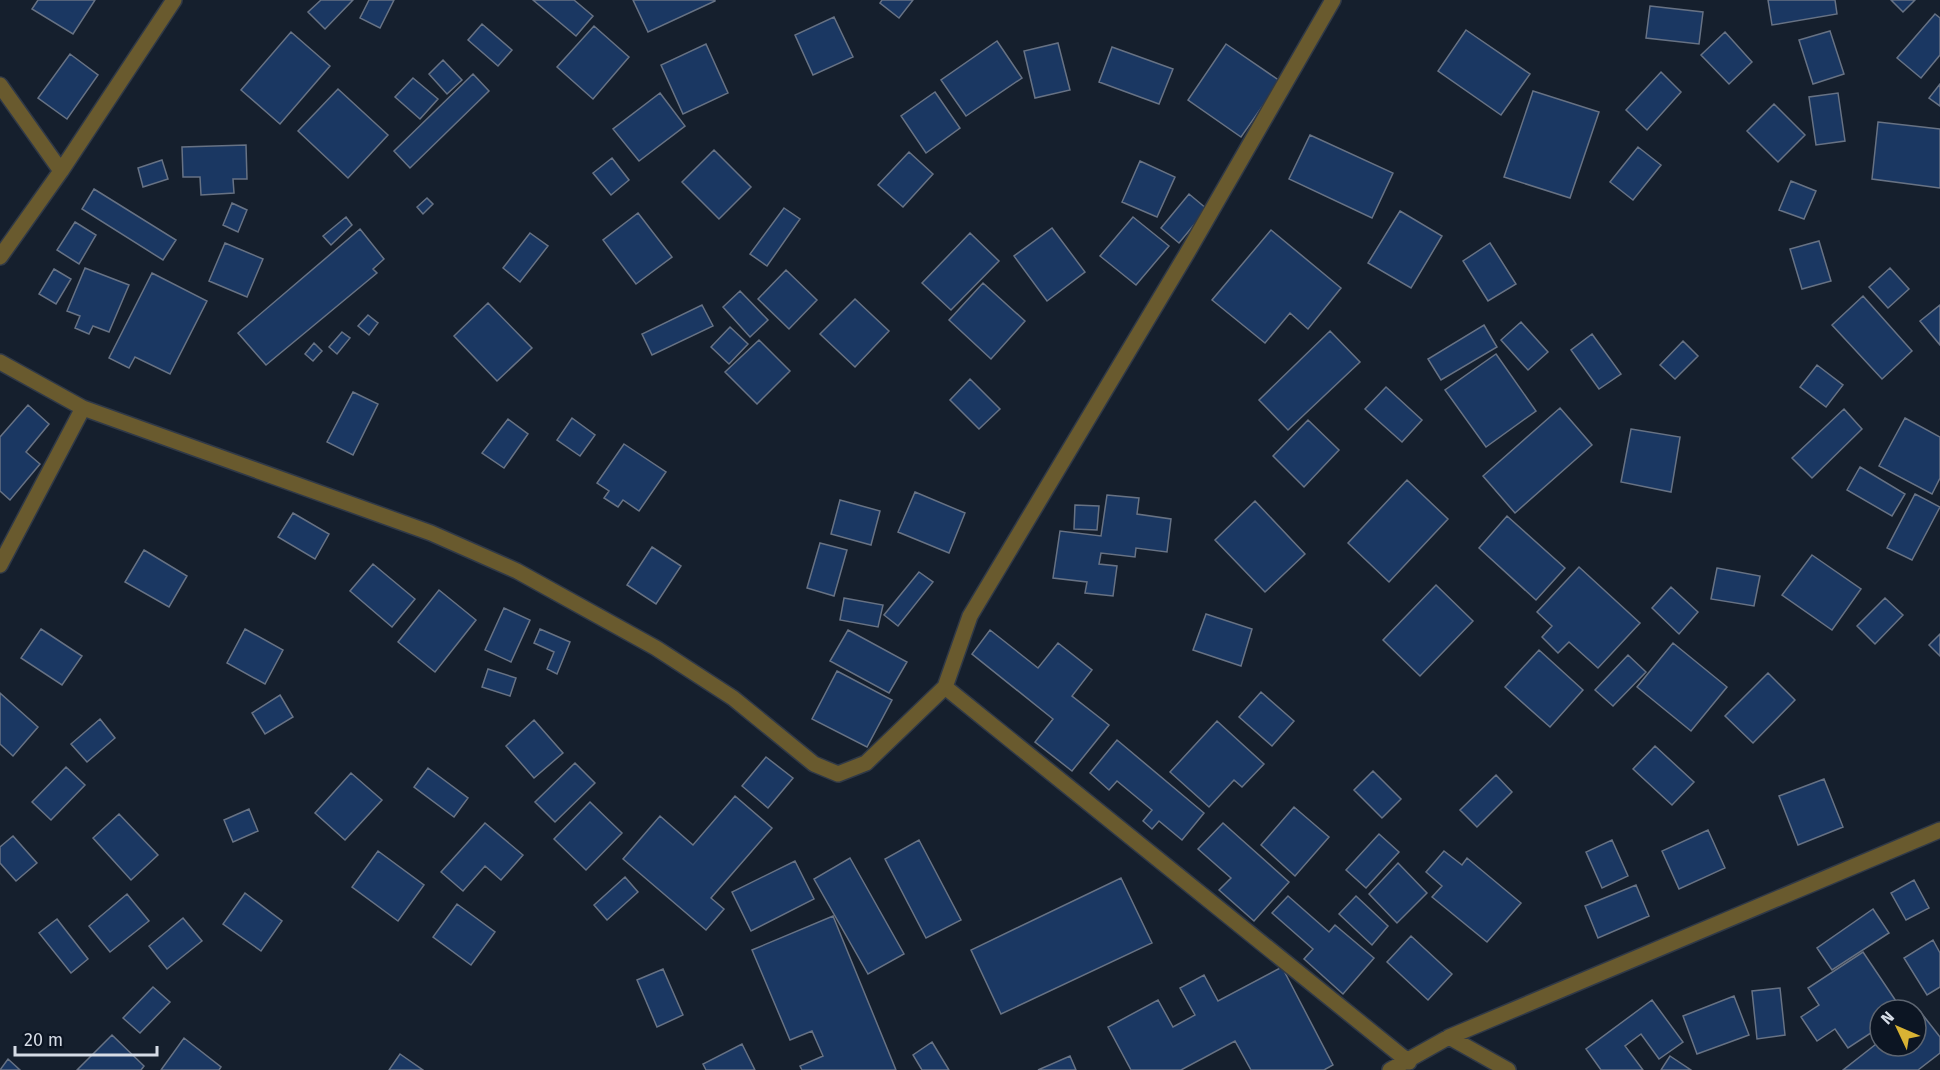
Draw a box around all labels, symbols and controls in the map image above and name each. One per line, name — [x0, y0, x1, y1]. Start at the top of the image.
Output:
north arrow — [1868, 998, 1928, 1058]
text: N — [1877, 1008, 1898, 1028]
scale bar — [15, 1019, 158, 1057]
text: 20 m — [24, 1029, 63, 1051]

